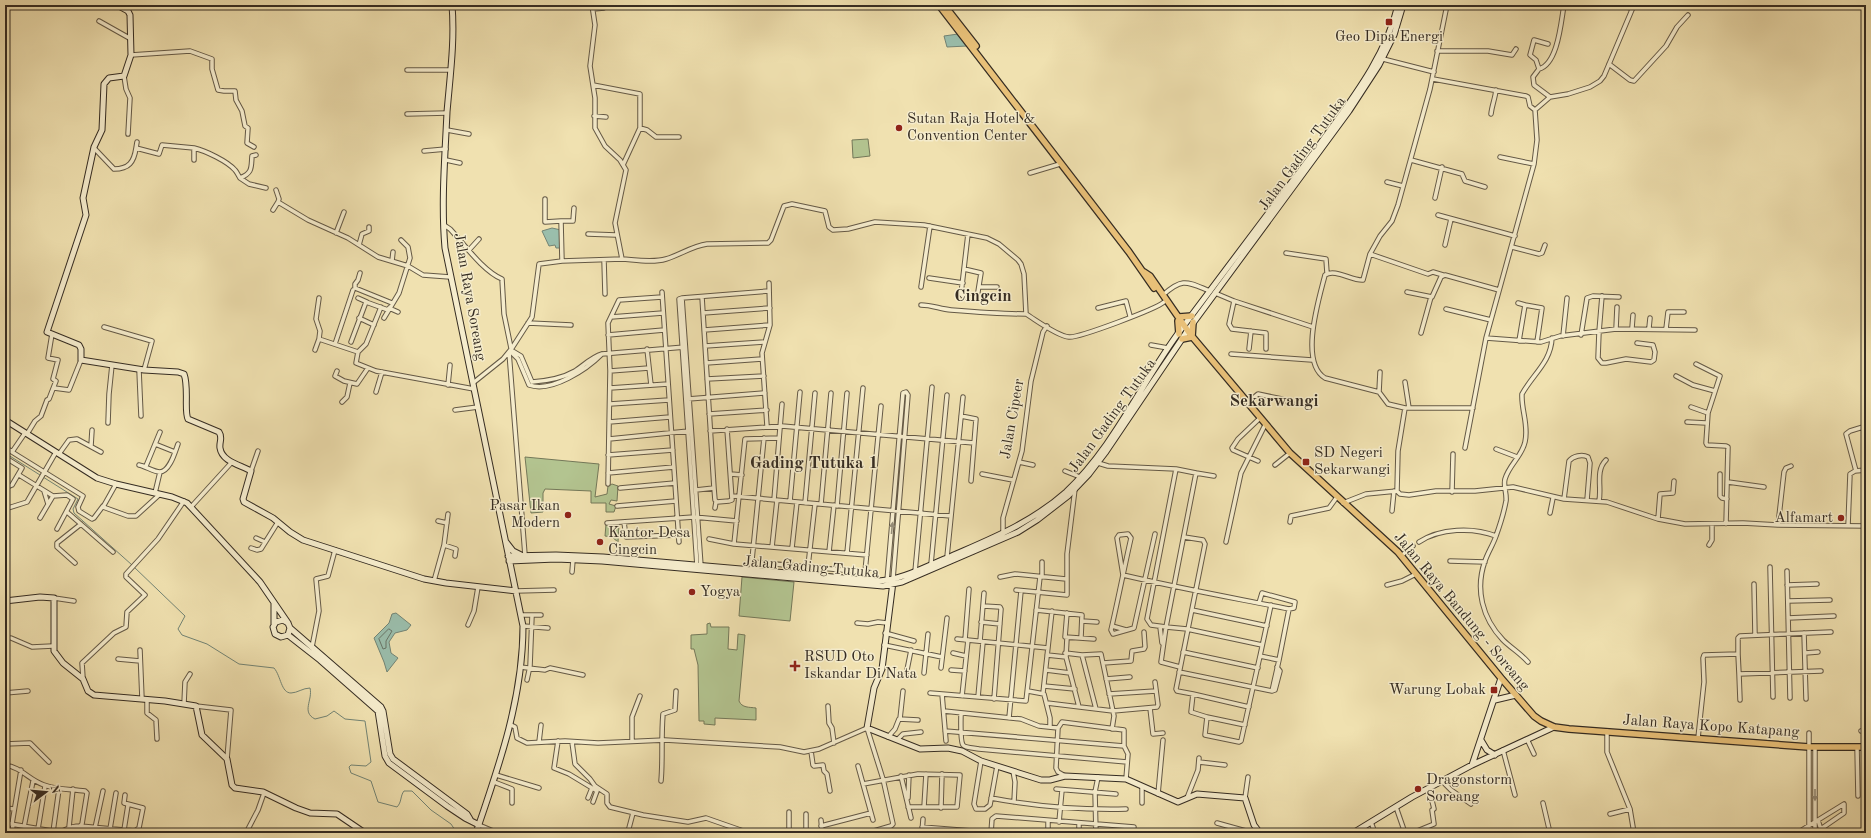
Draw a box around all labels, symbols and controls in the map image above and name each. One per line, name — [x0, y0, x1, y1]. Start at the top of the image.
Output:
marker: Geo Dipa Energi — [1384, 17, 1394, 27]
place label: Geo Dipa Energi — [1335, 30, 1443, 45]
street label: Jalan Gading Tutuka — [1257, 94, 1350, 214]
place label: Sutan Raja Hotel & Convention Center — [907, 112, 1035, 144]
marker: Sutan Raja Hotel & Convention Center — [894, 123, 904, 133]
street label: Jalan Raya Soreang — [450, 232, 488, 362]
district label: Cingcin — [954, 288, 1012, 305]
street label: Jalan Gading Tutuka — [1067, 356, 1160, 476]
street label: Jalan Cipeer — [999, 378, 1027, 460]
district label: Sekarwangi — [1229, 393, 1319, 410]
place label: SD Negeri Sekarwangi — [1314, 446, 1390, 478]
district label: Gading Tutuka 1 — [750, 455, 878, 472]
marker: SD Negeri Sekarwangi — [1301, 457, 1311, 467]
place label: Pasar Ikan Modern — [490, 499, 560, 531]
marker: Pasar Ikan Modern — [563, 510, 573, 520]
place label: Alfamart — [1774, 511, 1833, 526]
marker: Alfamart — [1836, 513, 1846, 523]
one-way arrow — [888, 522, 895, 534]
place label: Kantor Desa Cingcin — [608, 526, 691, 558]
street label: Jalan Raya Bandung - Soreang — [1390, 530, 1532, 694]
marker: Kantor Desa Cingcin — [595, 537, 605, 547]
street label: Jalan Gading Tutuka — [742, 555, 880, 581]
place label: Yogya — [700, 585, 741, 600]
marker: Yogya — [687, 587, 697, 597]
place label: RSUD Oto Iskandar Di Nata — [804, 650, 917, 682]
marker: RSUD Oto Iskandar Di Nata — [789, 660, 801, 672]
place label: Warung Lobak — [1389, 683, 1486, 698]
marker: Warung Lobak — [1489, 685, 1499, 695]
street label: Jalan Raya Kopo Katapang — [1622, 713, 1800, 741]
north arrow — [26, 772, 66, 812]
place label: Dragonstorm Soreang — [1426, 773, 1512, 805]
text: N — [48, 784, 61, 796]
marker: Dragonstorm Soreang — [1413, 784, 1423, 794]
one-way arrow — [1812, 789, 1818, 802]

